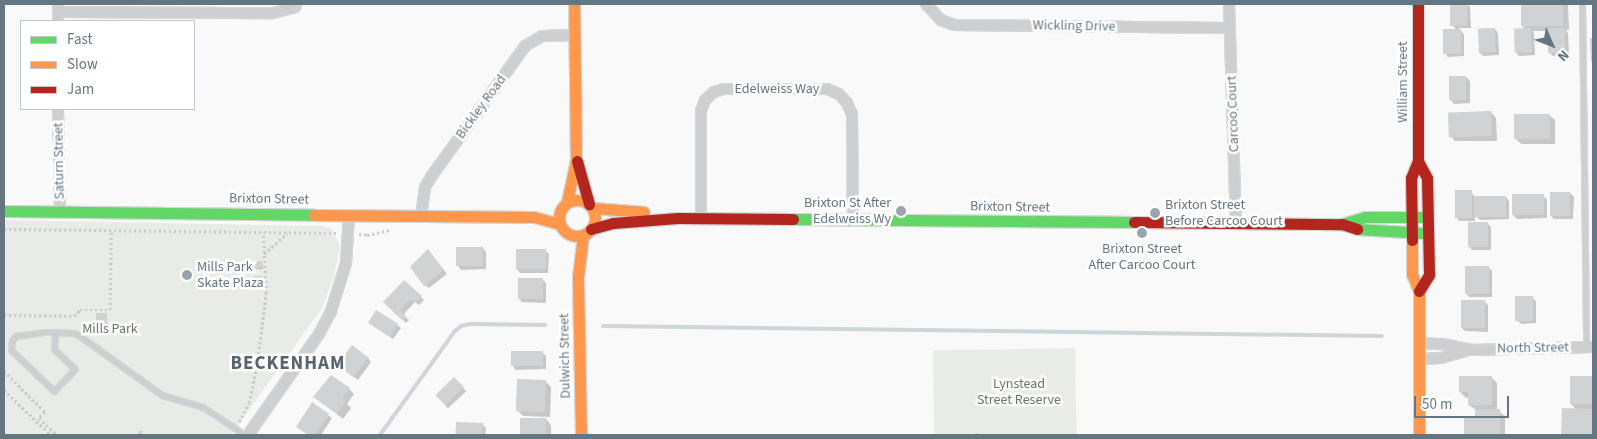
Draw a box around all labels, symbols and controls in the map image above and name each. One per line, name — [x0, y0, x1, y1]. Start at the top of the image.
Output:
street label: Wickling Drive — [1033, 17, 1115, 35]
legend — [20, 20, 195, 110]
north arrow — [1527, 20, 1577, 70]
text: Fast — [67, 29, 93, 50]
street label: William Street — [1395, 41, 1411, 123]
text: N — [1552, 45, 1573, 66]
text: Slow — [67, 54, 98, 75]
street label: Bickley Road — [452, 72, 510, 142]
street label: Carcoo Court — [1223, 75, 1243, 153]
text: Jam — [67, 79, 94, 100]
street label: Edelweiss Way — [735, 81, 819, 97]
street label: Saturn Street — [50, 122, 68, 200]
street label: Brixton Street — [229, 190, 309, 208]
place label: Brixton St After Edelweiss Wy — [804, 195, 891, 228]
place label: Brixton Street Before Carcoo Court — [1165, 197, 1283, 230]
street label: Brixton Street — [970, 198, 1050, 216]
marker: Brixton St After Edelweiss Wy — [895, 205, 907, 217]
marker: Brixton Street Before Carcoo Court — [1149, 207, 1161, 219]
marker: Brixton Street After Carcoo Court — [1136, 227, 1148, 239]
place label: Brixton Street After Carcoo Court — [1089, 241, 1195, 274]
place label: Mills Park Skate Plaza — [197, 259, 264, 292]
marker: Mills Park Skate Plaza — [181, 269, 193, 281]
street label: Dulwich Street — [556, 313, 574, 399]
park label: Mills Park — [82, 321, 138, 337]
street label: North Street — [1497, 339, 1569, 357]
district label: BECKENHAM — [229, 353, 347, 375]
park label: Lynstead Street Reserve — [977, 376, 1061, 408]
scale bar — [1417, 386, 1512, 418]
text: 50 m — [1422, 394, 1452, 415]

